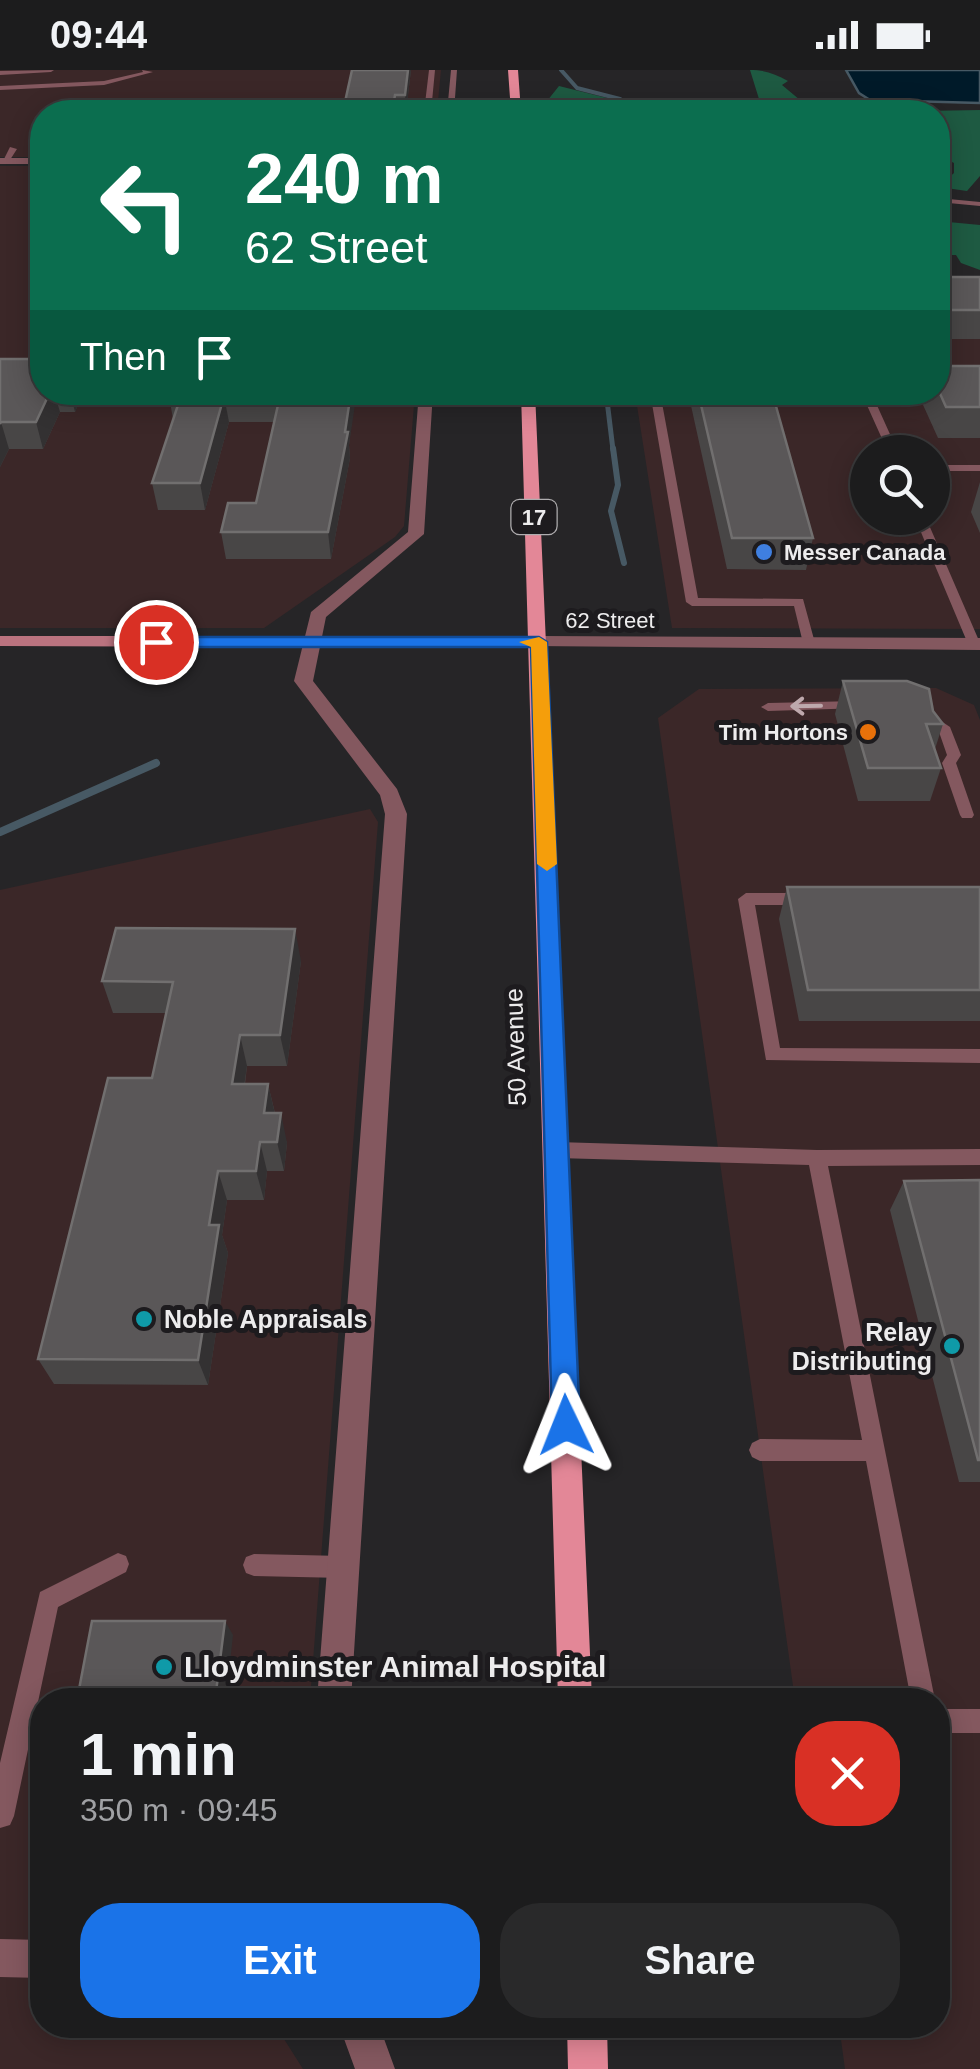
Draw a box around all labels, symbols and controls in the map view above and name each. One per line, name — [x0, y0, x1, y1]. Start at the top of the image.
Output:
text: 09:44 — [50, 14, 147, 56]
icon: left — [80, 140, 210, 270]
text: 240 m — [245, 140, 443, 218]
text: 62 Street — [245, 222, 428, 273]
icon: arrive — [187, 330, 242, 385]
text: Then — [80, 336, 167, 378]
map controls — [850, 435, 950, 535]
button: search — [850, 435, 950, 535]
road number: 17 — [512, 500, 556, 534]
place label: Messer Canada — [784, 540, 946, 565]
marker: Messer Canada — [753, 541, 775, 563]
pin — [114, 600, 199, 685]
street label: 62 Street — [565, 608, 655, 633]
icon: arrive — [129, 615, 184, 670]
one-way arrow — [790, 696, 822, 716]
place label: Tim Hortons — [719, 720, 848, 745]
marker: Tim Hortons — [857, 721, 879, 743]
street label: 50 Avenue — [499, 988, 531, 1106]
place label: Noble Appraisals — [164, 1305, 367, 1333]
marker: Noble Appraisals — [133, 1308, 155, 1330]
place label: Relay Distributing — [792, 1318, 932, 1375]
marker: Relay Distributing — [941, 1335, 963, 1357]
position arrow — [514, 1373, 618, 1477]
place label: Lloydminster Animal Hospital — [184, 1650, 606, 1683]
marker: Lloydminster Animal Hospital — [153, 1656, 175, 1678]
text: 1 min — [80, 1721, 237, 1788]
button: close — [795, 1721, 900, 1826]
text: 350 m · 09:45 — [80, 1792, 277, 1828]
button: Exit — [80, 1903, 480, 2018]
button: Share — [500, 1903, 900, 2018]

